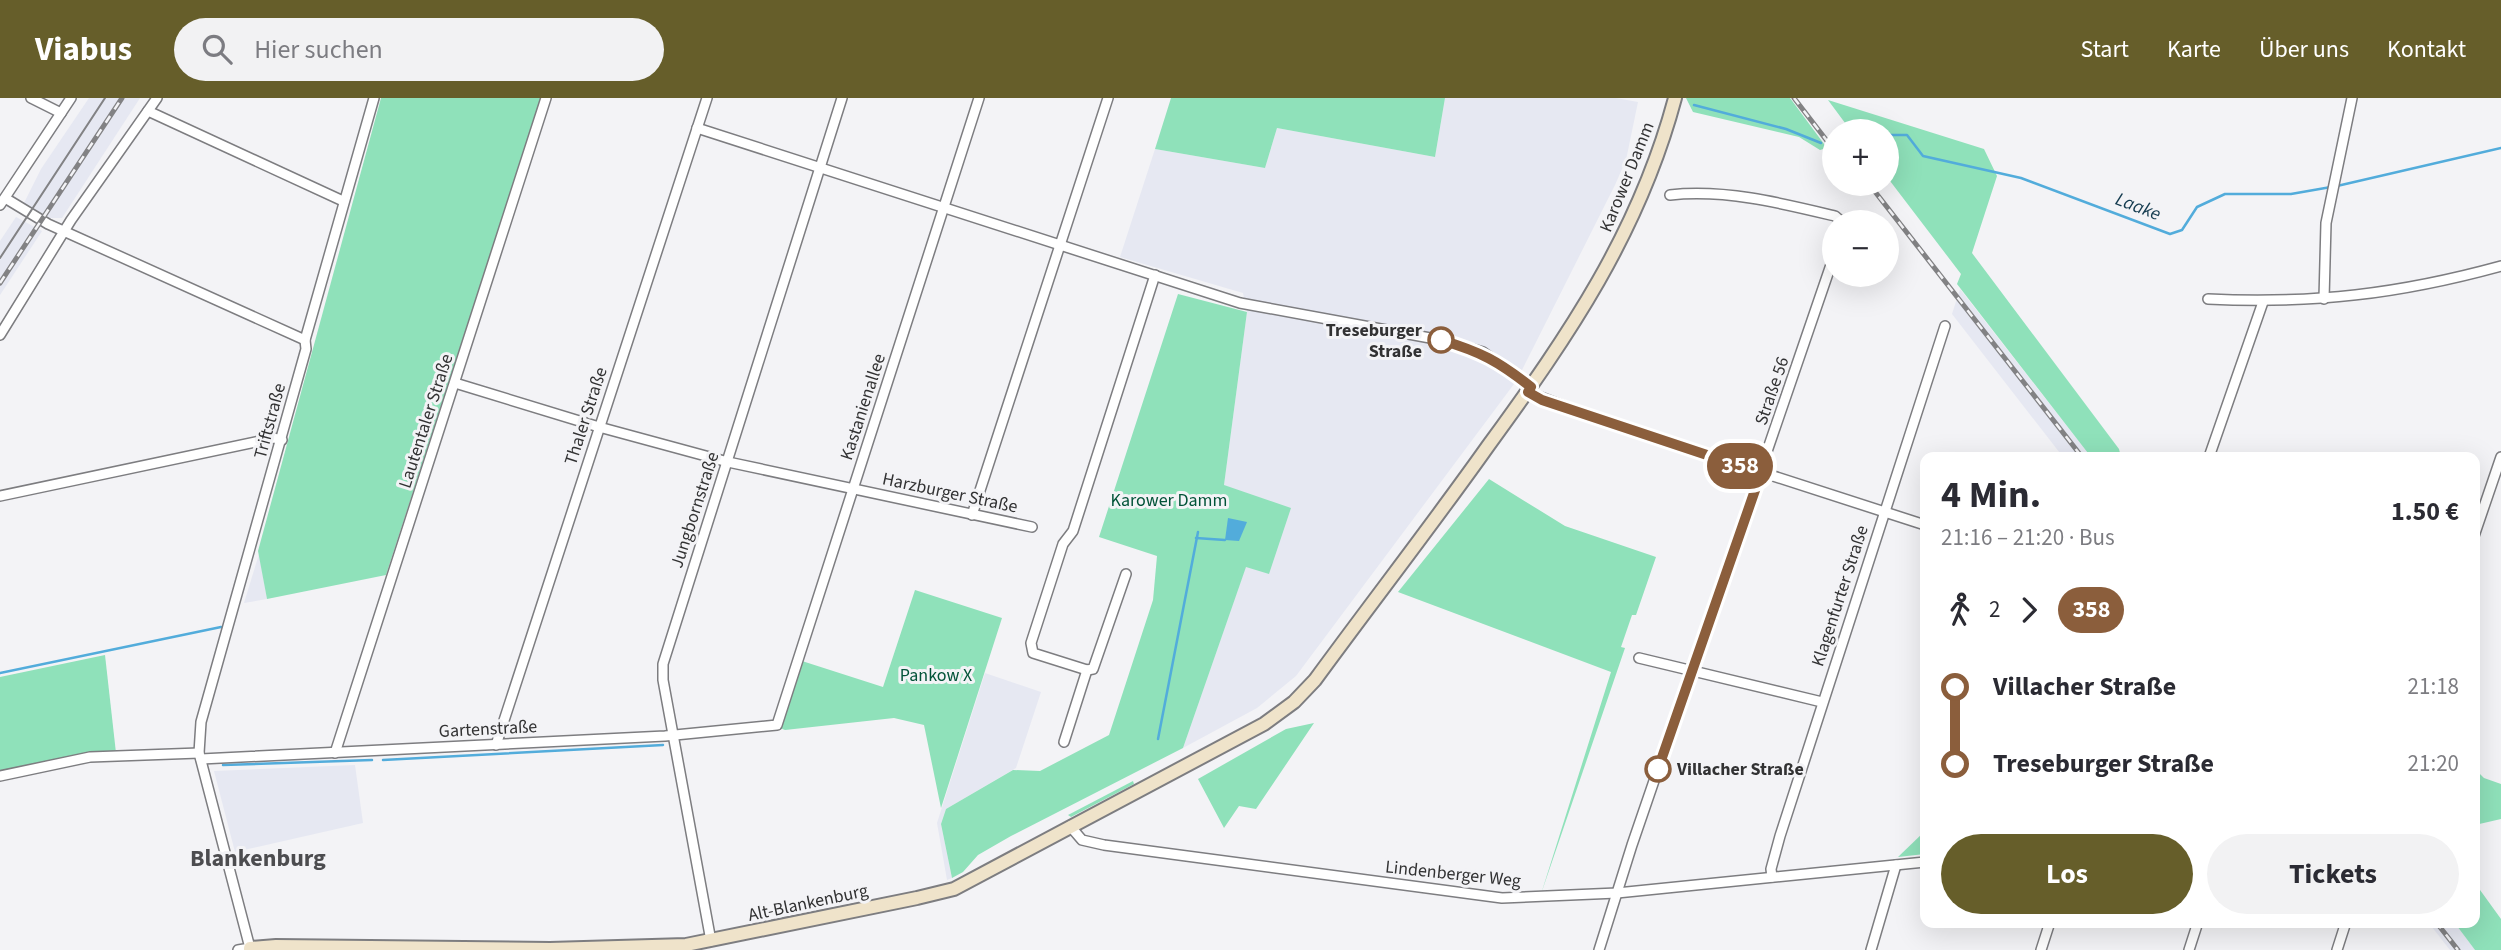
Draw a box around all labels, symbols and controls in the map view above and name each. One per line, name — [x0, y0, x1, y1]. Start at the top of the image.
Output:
search box — [174, 18, 664, 81]
text: Viabus — [35, 26, 132, 73]
icon: search — [198, 30, 236, 68]
text: Hier suchen — [254, 31, 383, 68]
text: Start — [2081, 32, 2129, 67]
text: Karte — [2167, 32, 2221, 67]
text: Über uns — [2259, 32, 2349, 67]
text: Kontakt — [2387, 32, 2466, 67]
street label: Karower Damm — [1594, 118, 1660, 236]
map controls — [1822, 119, 1899, 287]
button: + — [1822, 119, 1899, 196]
water label: Laake — [2111, 186, 2165, 228]
button: − — [1822, 210, 1899, 287]
place label: Treseburger Straße — [1326, 318, 1423, 364]
marker: Treseburger Straße — [1428, 327, 1454, 353]
street label: Kastanienallee — [834, 350, 892, 463]
street label: Lautentaler Straße — [393, 351, 460, 491]
street label: Straße 56 — [1749, 353, 1795, 429]
street label: Thaler Straße — [558, 364, 614, 468]
street label: Triftstraße — [248, 380, 292, 462]
line badge: 358 — [1700, 443, 1780, 489]
text: 358 — [1721, 448, 1759, 483]
street label: Jungbornstraße — [664, 449, 726, 571]
street label: Harzburger Straße — [880, 466, 1020, 520]
text: 4 Min. — [1941, 468, 2041, 522]
park label: Karower Damm — [1111, 488, 1227, 513]
text: 1.50 € — [2391, 493, 2459, 530]
text: 21:16 – 21:20 · Bus — [1941, 521, 2115, 554]
street label: Klagenfurter Straße — [1805, 522, 1875, 670]
icon: walk — [1941, 591, 1979, 629]
icon: forward — [2010, 591, 2048, 629]
text: 358 — [2072, 592, 2110, 627]
text: 2 — [1989, 593, 2000, 626]
park label: Pankow X — [900, 663, 972, 688]
text: Villacher Straße — [1993, 668, 2176, 705]
text: 21:18 — [2408, 670, 2459, 703]
street label: Gartenstraße — [438, 714, 538, 744]
text: Treseburger Straße — [1993, 745, 2214, 782]
text: 21:20 — [2408, 747, 2459, 780]
marker: Villacher Straße — [1645, 756, 1671, 782]
place label: Villacher Straße — [1676, 757, 1804, 782]
button: Los — [1941, 834, 2193, 914]
button: Tickets — [2207, 834, 2459, 914]
district label: Blankenburg — [190, 841, 326, 876]
street label: Lindenberger Weg — [1384, 854, 1522, 894]
street label: Alt-Blankenburg — [746, 878, 870, 928]

